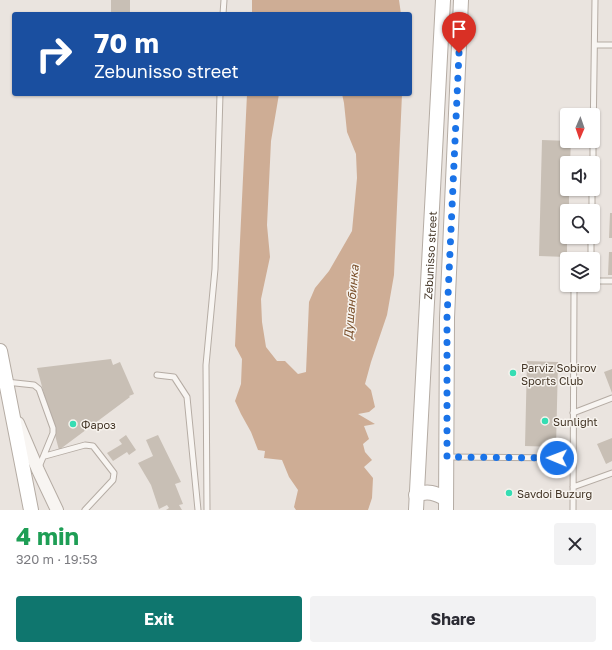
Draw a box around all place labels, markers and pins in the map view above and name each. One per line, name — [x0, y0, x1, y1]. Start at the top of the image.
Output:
pin — [442, 12, 476, 53]
place label: Parviz Sobirov Sports Club — [521, 361, 596, 387]
marker: Parviz Sobirov Sports Club — [508, 368, 518, 378]
place label: Sunlight — [553, 415, 598, 428]
marker: Sunlight — [540, 416, 550, 426]
place label: Фароз — [81, 418, 116, 431]
marker: Фароз — [68, 419, 78, 429]
place label: Savdoi Buzurg — [517, 487, 592, 500]
marker: Savdoi Buzurg — [504, 488, 514, 498]

